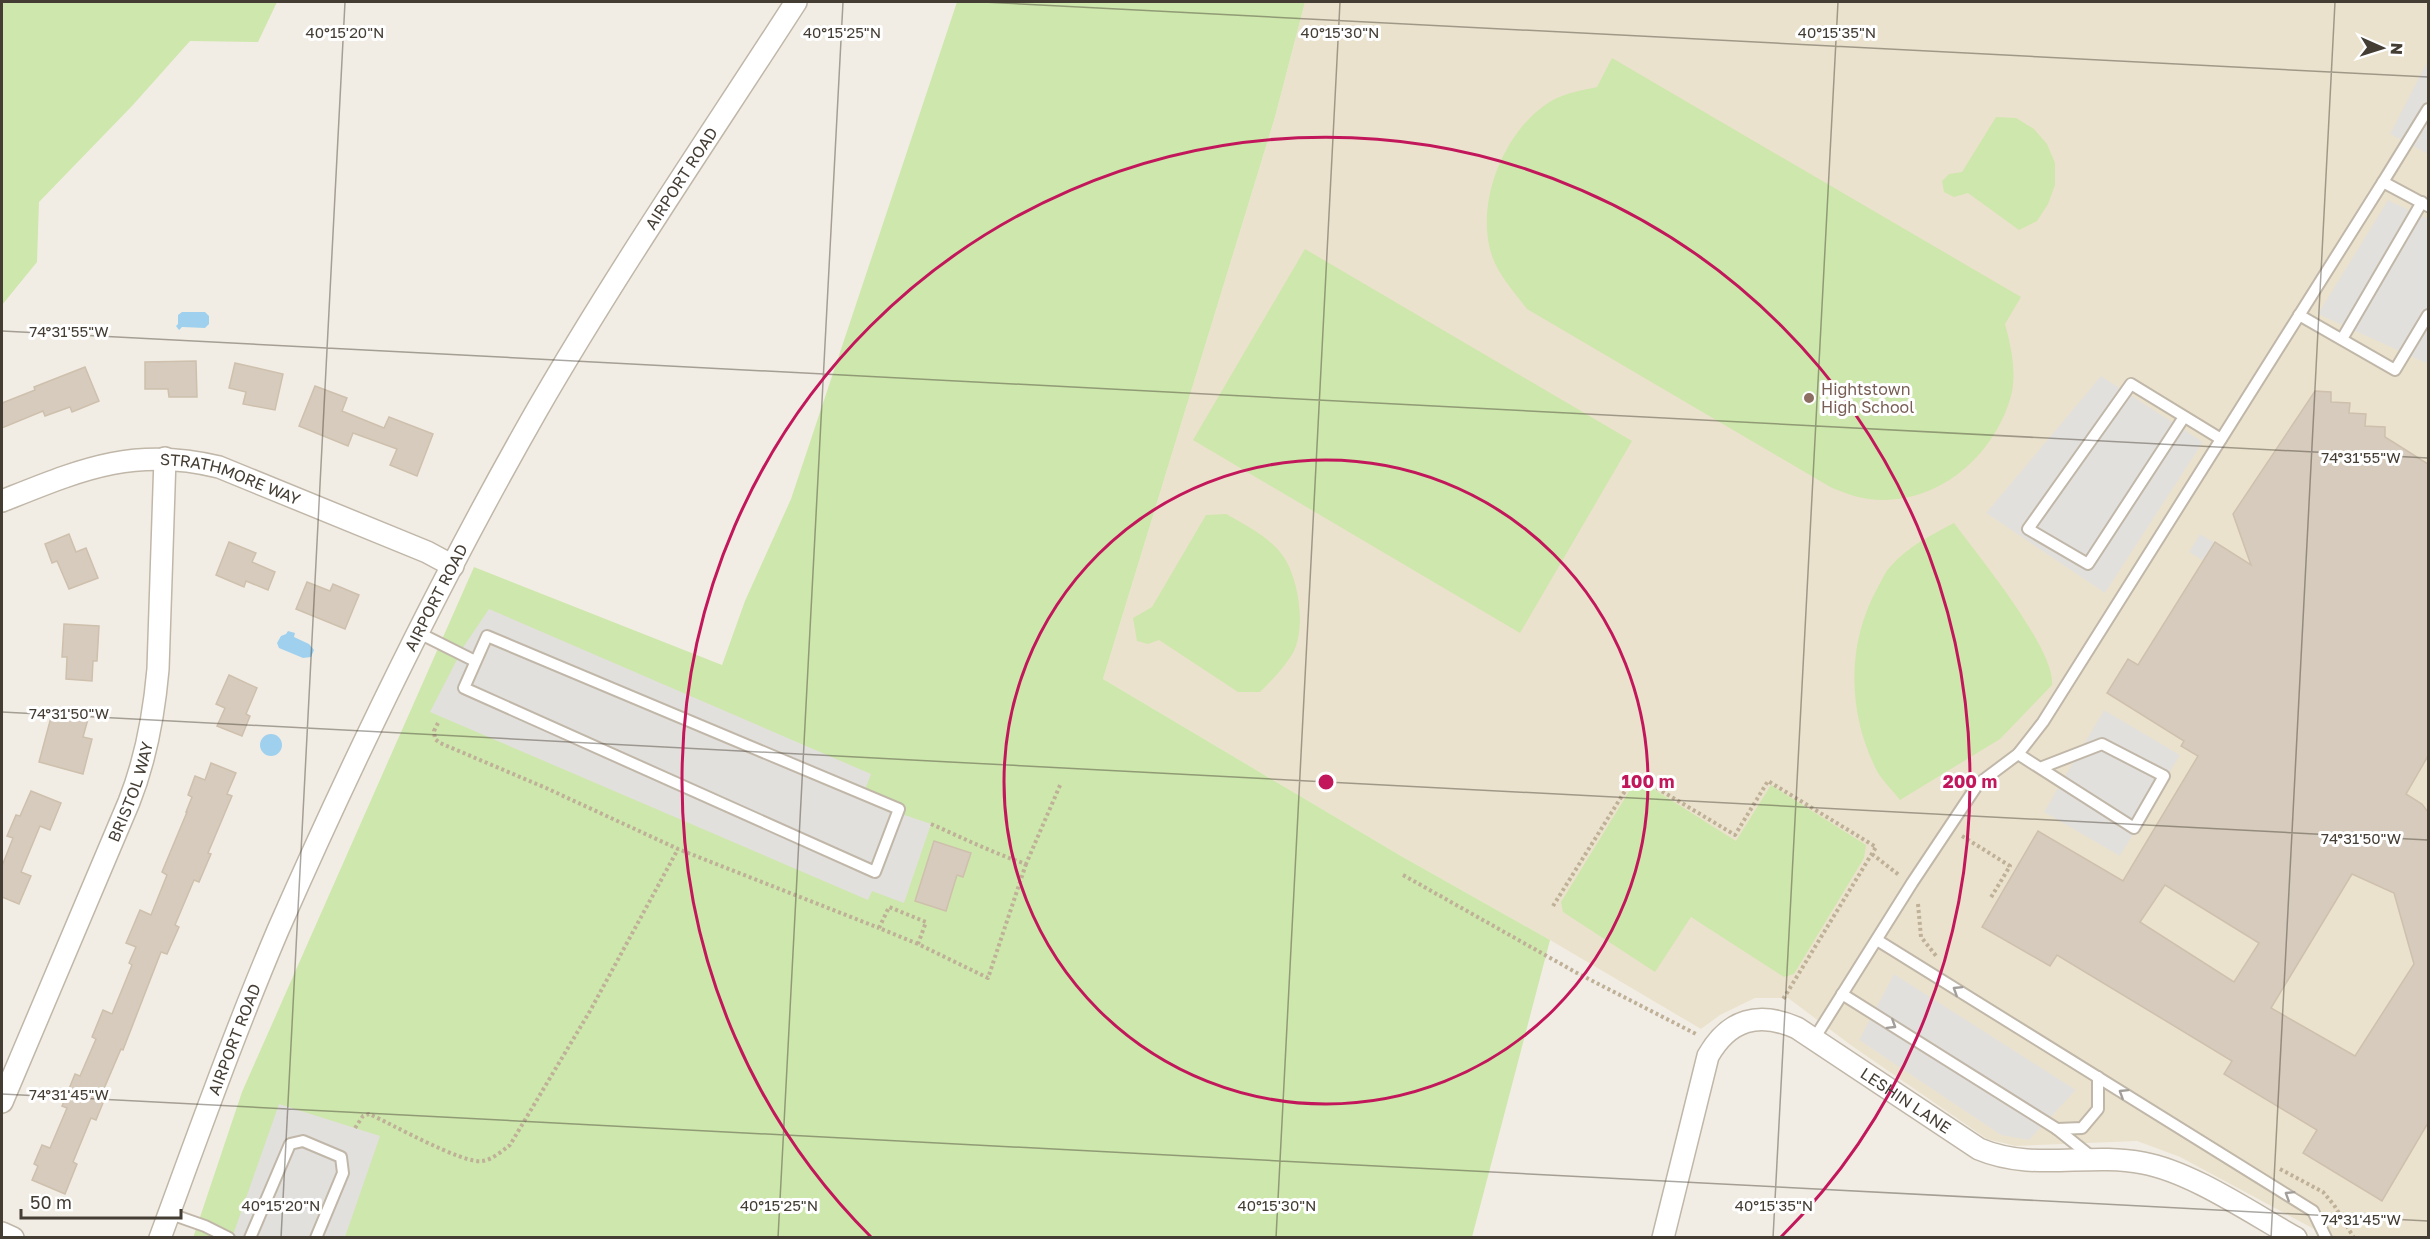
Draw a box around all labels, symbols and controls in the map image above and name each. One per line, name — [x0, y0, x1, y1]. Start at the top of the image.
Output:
north arrow — [2352, 18, 2412, 78]
text: 40°15'20"N — [306, 23, 384, 41]
text: 40°15'25"N — [803, 23, 881, 41]
text: 40°15'30"N — [1301, 23, 1379, 41]
text: 40°15'35"N — [1798, 23, 1876, 41]
text: N — [2387, 42, 2407, 55]
street label: AIRPORT ROAD — [641, 123, 722, 233]
text: 74°31'55"W — [29, 322, 109, 340]
place label: Hightstown High School — [1821, 379, 1914, 417]
marker: Hightstown High School — [1802, 391, 1816, 405]
text: 74°31'55"W — [2321, 448, 2401, 466]
street label: STRATHMORE WAY — [160, 449, 304, 509]
street label: AIRPORT ROAD — [400, 540, 472, 655]
text: 74°31'50"W — [29, 704, 109, 722]
street label: BRISTOL WAY — [103, 739, 157, 845]
text: 100 m — [1622, 770, 1674, 792]
text: 200 m — [1943, 770, 1997, 792]
centre of rings — [1316, 772, 1336, 792]
text: 74°31'50"W — [2321, 829, 2401, 847]
street label: AIRPORT ROAD — [204, 981, 265, 1098]
one-way arrow — [1953, 985, 1963, 997]
one-way arrow — [1886, 1018, 1896, 1030]
street label: LESHIN LANE — [1857, 1063, 1955, 1138]
text: 74°31'45"W — [29, 1085, 109, 1103]
one-way arrow — [2119, 1088, 2129, 1100]
scale bar — [21, 1182, 182, 1220]
text: 50 m — [30, 1191, 72, 1213]
one-way arrow — [2285, 1191, 2295, 1203]
text: 40°15'20"N — [242, 1196, 320, 1214]
text: 40°15'25"N — [740, 1196, 818, 1214]
text: 40°15'30"N — [1238, 1196, 1316, 1214]
text: 40°15'35"N — [1735, 1196, 1813, 1214]
text: 74°31'45"W — [2321, 1210, 2401, 1228]

